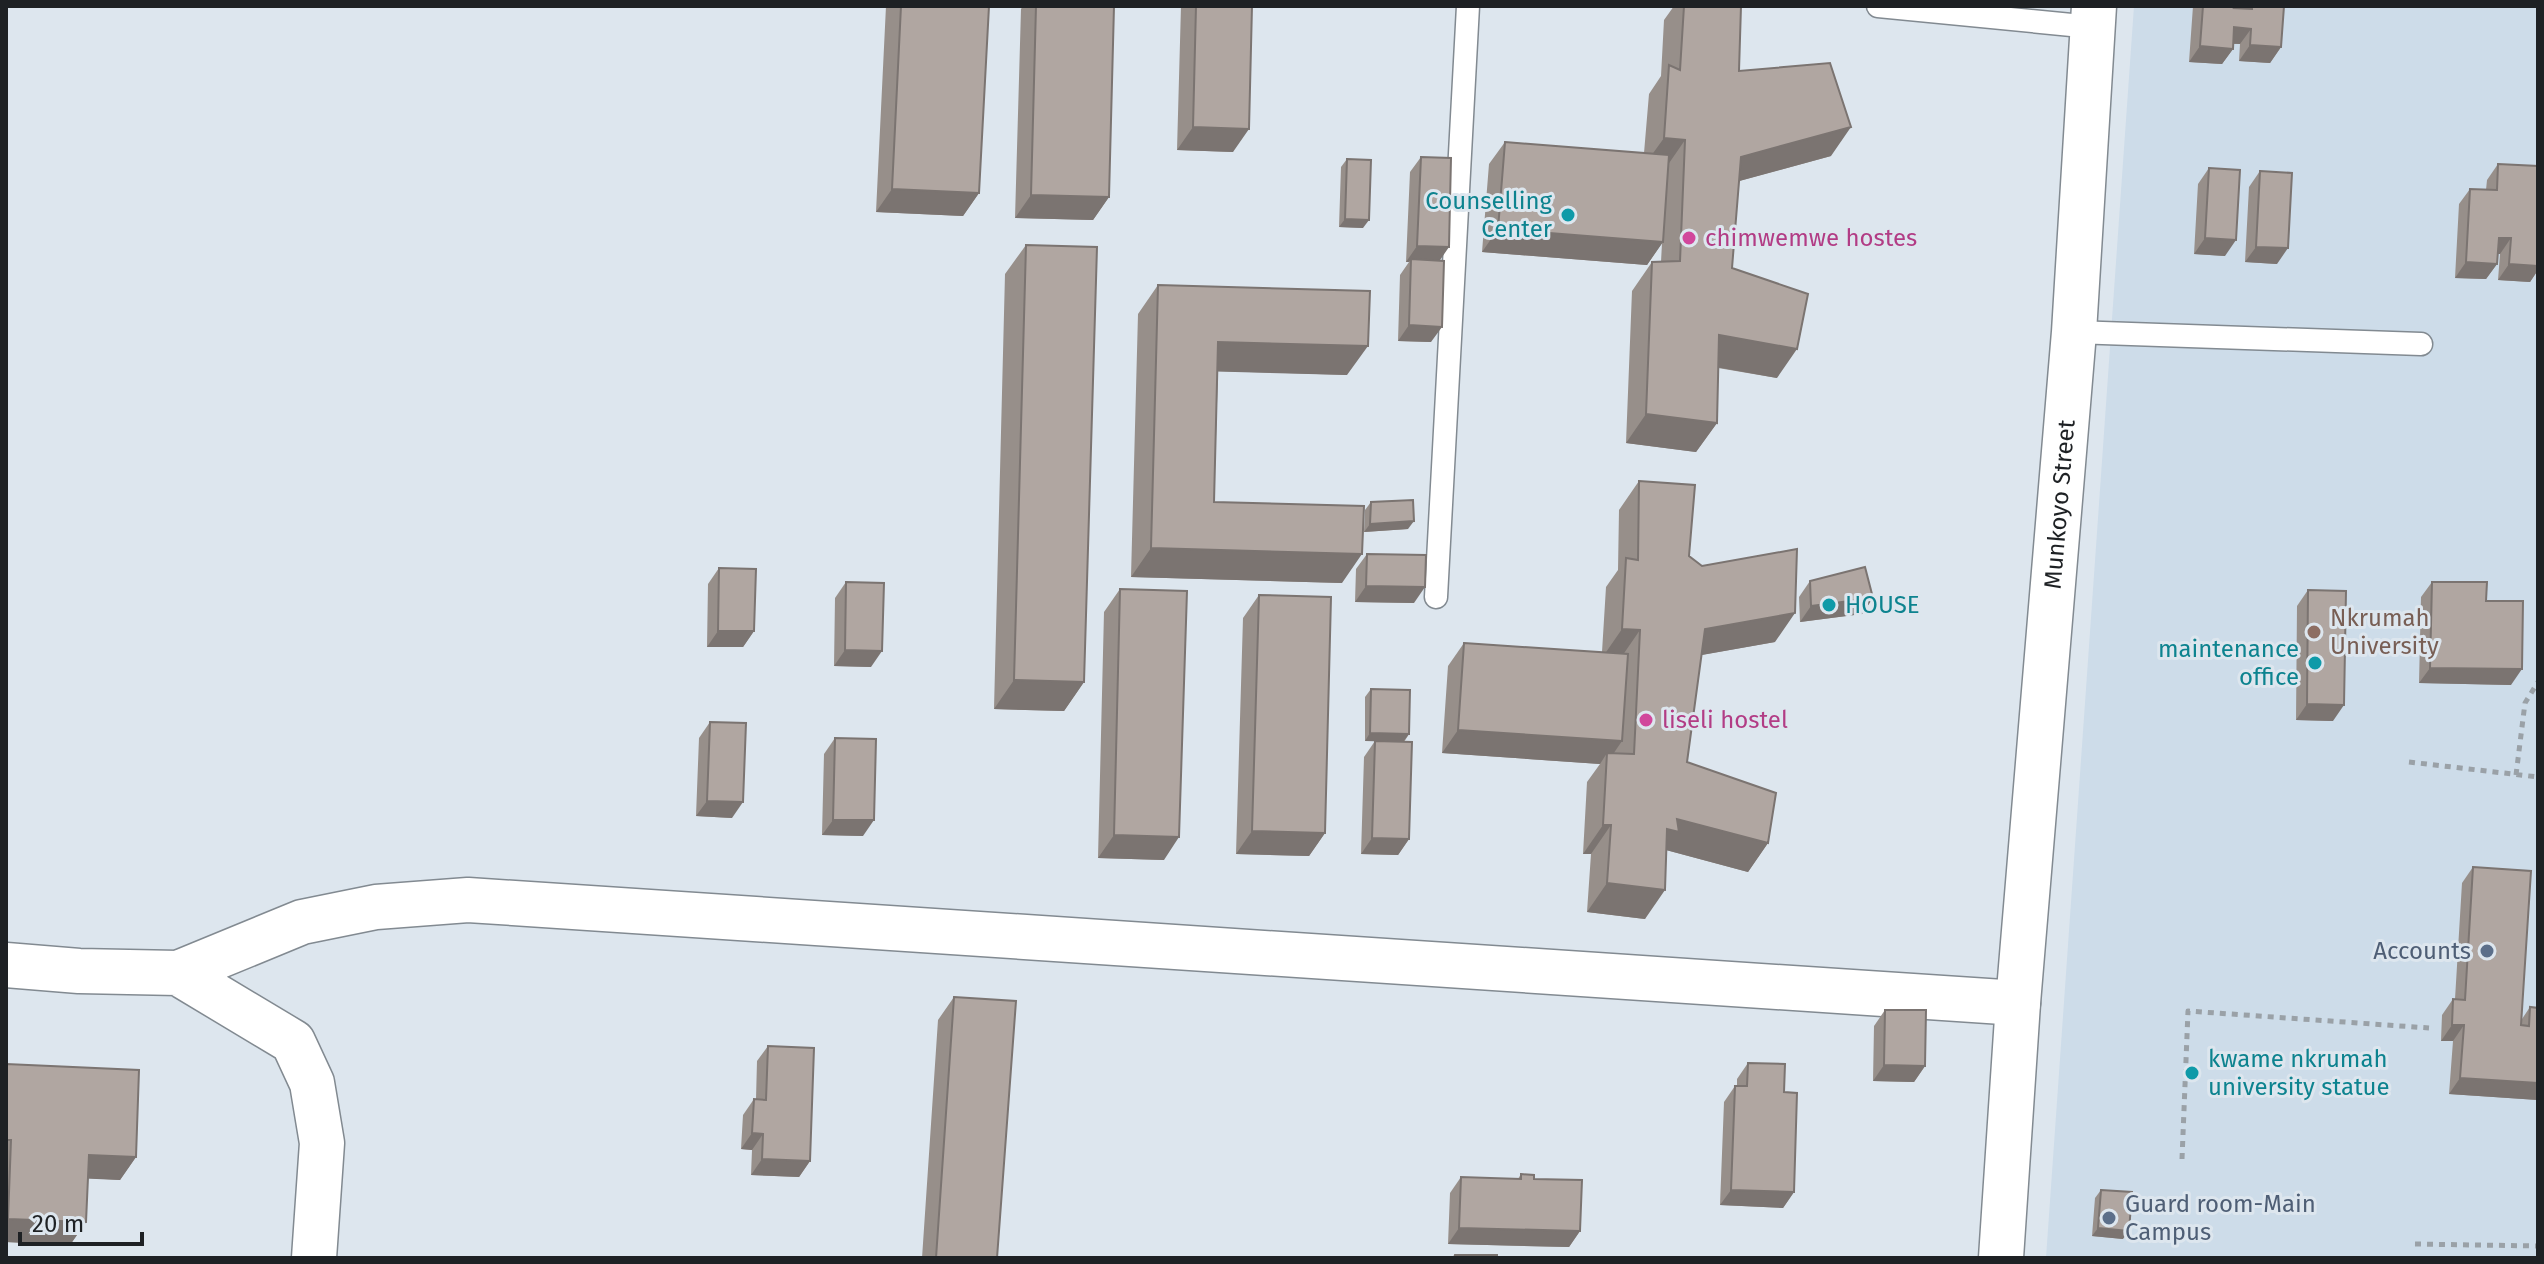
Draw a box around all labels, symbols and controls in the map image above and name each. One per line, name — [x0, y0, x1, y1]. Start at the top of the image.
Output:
place label: Counselling Center — [1425, 187, 1553, 243]
marker: Counselling Center — [1559, 206, 1577, 224]
place label: chimwemwe hostes — [1705, 224, 1917, 252]
marker: chimwemwe hostes — [1680, 229, 1698, 247]
street label: Munkoyo Street — [2039, 418, 2081, 590]
place label: HOUSE — [1845, 591, 1920, 619]
marker: HOUSE — [1820, 596, 1838, 614]
place label: Nkrumah University — [2330, 604, 2439, 660]
marker: Nkrumah University — [2305, 623, 2323, 641]
place label: maintenance office — [2158, 635, 2299, 691]
marker: maintenance office — [2306, 654, 2324, 672]
place label: liseli hostel — [1662, 706, 1788, 734]
marker: liseli hostel — [1637, 711, 1655, 729]
place label: Accounts — [2373, 937, 2471, 965]
marker: Accounts — [2478, 942, 2496, 960]
place label: kwame nkrumah university statue — [2208, 1045, 2390, 1101]
marker: kwame nkrumah university statue — [2183, 1064, 2201, 1082]
place label: Guard room-Main Campus — [2125, 1190, 2316, 1246]
scale bar — [20, 1196, 142, 1246]
marker: Guard room-Main Campus — [2100, 1209, 2118, 1227]
text: 20 m — [32, 1210, 84, 1238]

